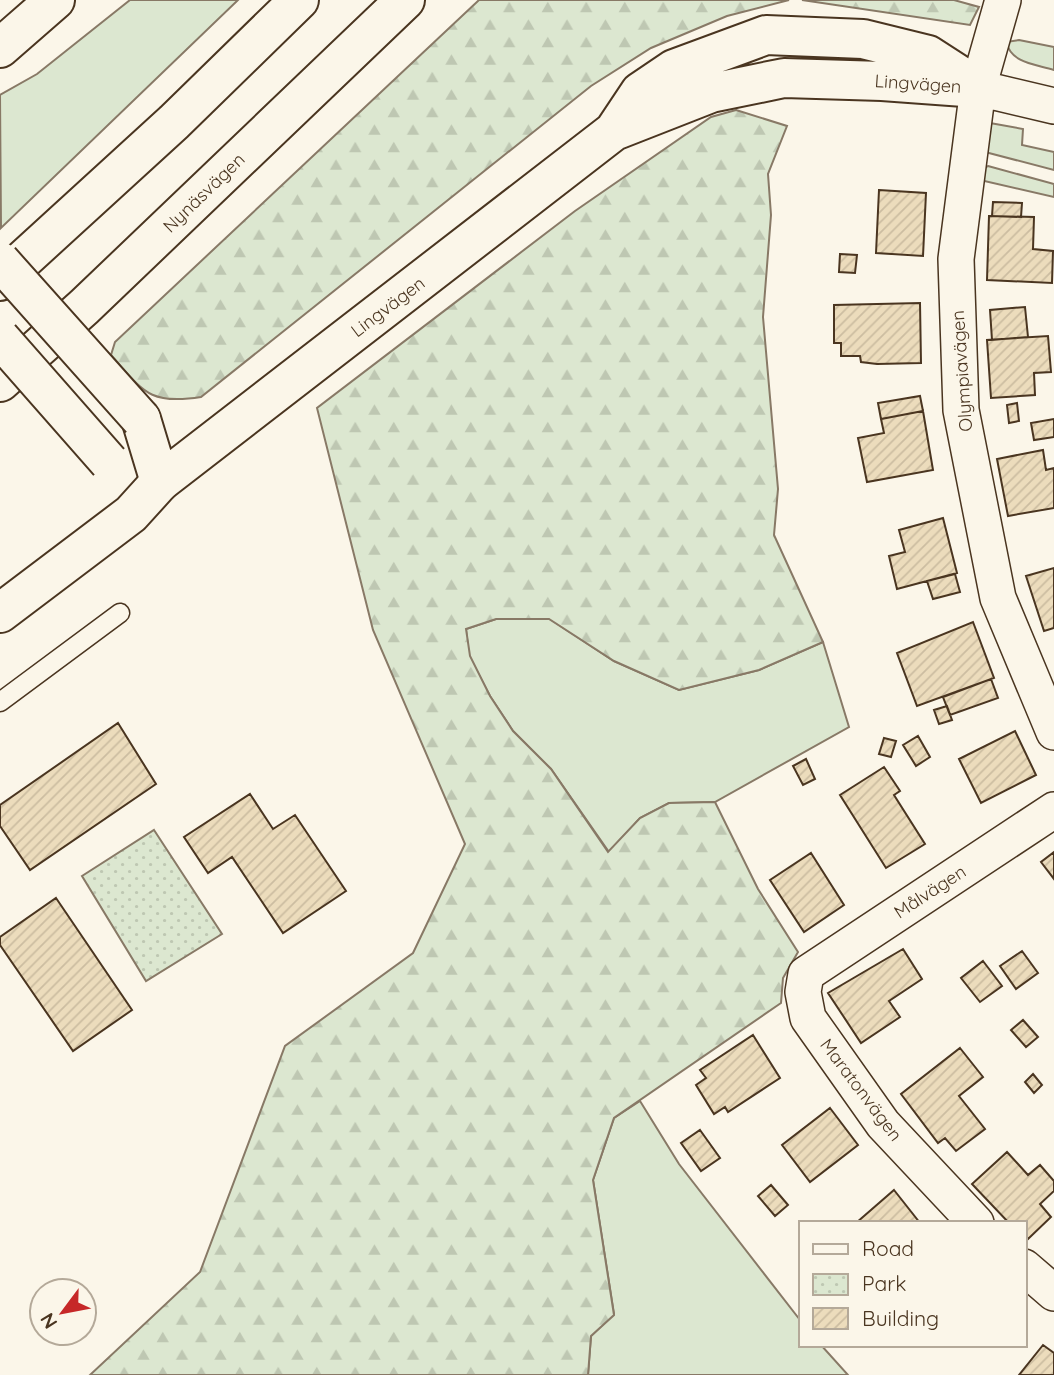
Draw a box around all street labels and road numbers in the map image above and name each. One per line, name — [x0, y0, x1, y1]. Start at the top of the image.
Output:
street label: Lingvägen — [874, 69, 962, 98]
street label: Nynäsvägen — [158, 148, 249, 237]
street label: Lingvägen — [346, 271, 429, 342]
street label: Olympiavägen — [946, 310, 977, 432]
street label: Målvägen — [889, 860, 970, 923]
street label: Maratonvägen — [815, 1034, 907, 1146]

